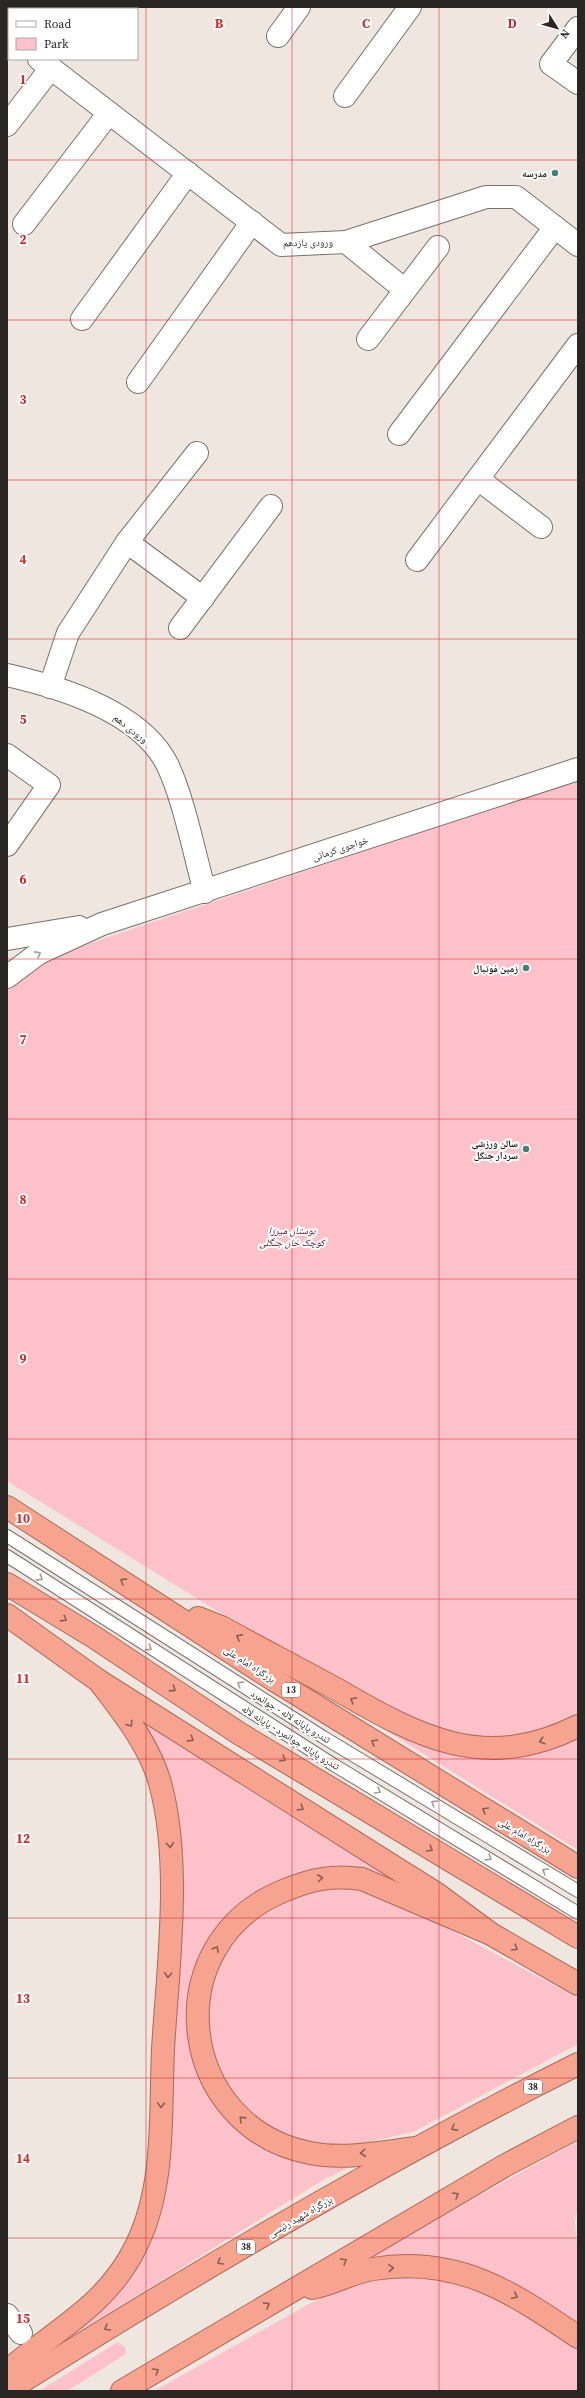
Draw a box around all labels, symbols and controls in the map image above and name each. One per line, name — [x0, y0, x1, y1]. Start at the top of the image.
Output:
legend — [8, 8, 138, 60]
north arrow — [537, 8, 577, 48]
text: B — [215, 15, 224, 32]
text: C — [362, 15, 370, 32]
text: D — [507, 15, 517, 32]
text: Road — [44, 16, 71, 32]
text: N — [556, 26, 573, 41]
text: Park — [44, 36, 69, 52]
text: 1 — [19, 71, 27, 88]
place label: مدرسه — [522, 167, 547, 180]
marker: مدرسه — [550, 168, 560, 178]
text: 2 — [19, 231, 27, 248]
street label: ورودی یازدهم — [283, 236, 334, 250]
text: 3 — [19, 391, 27, 408]
text: 4 — [19, 551, 27, 568]
text: 5 — [19, 711, 27, 728]
street label: ورودی دهم — [110, 711, 151, 747]
street label: خواجوی کرمانی — [311, 833, 370, 864]
text: 6 — [19, 871, 27, 888]
one-way arrow — [34, 952, 41, 959]
place label: زمین فوتبال — [473, 962, 518, 975]
marker: زمین فوتبال — [521, 963, 531, 973]
text: 7 — [19, 1031, 27, 1048]
place label: سالن ورزشی سردار جنگل — [471, 1137, 518, 1162]
marker: سالن ورزشی سردار جنگل — [521, 1144, 531, 1154]
text: 8 — [19, 1191, 27, 1208]
park label: بوستان میرزا کوچک خان جنگلی — [259, 1224, 327, 1249]
text: 9 — [19, 1350, 27, 1367]
text: 10 — [16, 1510, 30, 1527]
one-way arrow — [36, 1573, 43, 1580]
one-way arrow — [121, 1579, 128, 1586]
one-way arrow — [60, 1614, 67, 1622]
one-way arrow — [236, 1634, 243, 1641]
one-way arrow — [145, 1643, 152, 1651]
street label: بزرگراه امام علی — [221, 1643, 278, 1687]
text: 11 — [16, 1670, 30, 1687]
one-way arrow — [237, 1681, 244, 1688]
road number: 13 — [282, 1683, 300, 1697]
one-way arrow — [169, 1685, 176, 1692]
street label: تندرو پایانه لاله - جوانمرد — [248, 1687, 333, 1746]
one-way arrow — [350, 1697, 357, 1704]
street label: تندرو پایانه جوانمرد - پایانه لاله — [239, 1702, 342, 1773]
one-way arrow — [125, 1719, 132, 1726]
one-way arrow — [187, 1734, 194, 1742]
one-way arrow — [539, 1736, 546, 1745]
one-way arrow — [371, 1740, 378, 1747]
one-way arrow — [279, 1755, 286, 1762]
one-way arrow — [374, 1786, 381, 1794]
one-way arrow — [431, 1801, 438, 1808]
one-way arrow — [297, 1804, 304, 1811]
one-way arrow — [482, 1808, 489, 1815]
street label: بزرگراه امام علی — [496, 1815, 553, 1857]
text: 12 — [16, 1830, 30, 1847]
one-way arrow — [165, 1842, 174, 1848]
one-way arrow — [426, 1844, 433, 1851]
one-way arrow — [485, 1854, 492, 1861]
one-way arrow — [542, 1868, 549, 1876]
one-way arrow — [316, 1874, 323, 1883]
one-way arrow — [511, 1944, 518, 1951]
one-way arrow — [211, 1946, 218, 1953]
one-way arrow — [163, 1972, 172, 1978]
text: 13 — [16, 1990, 30, 2007]
road number: 38 — [524, 2080, 542, 2094]
one-way arrow — [157, 2102, 165, 2108]
one-way arrow — [239, 2116, 247, 2124]
one-way arrow — [451, 2123, 458, 2130]
one-way arrow — [360, 2149, 366, 2158]
text: 14 — [16, 2150, 30, 2167]
one-way arrow — [452, 2192, 459, 2199]
street label: بزرگراه شهید رئیسی — [266, 2193, 335, 2240]
road number: 38 — [237, 2240, 255, 2254]
one-way arrow — [217, 2258, 224, 2265]
one-way arrow — [340, 2258, 347, 2265]
one-way arrow — [388, 2264, 394, 2272]
one-way arrow — [511, 2291, 519, 2299]
one-way arrow — [263, 2302, 270, 2309]
text: 15 — [16, 2310, 30, 2327]
one-way arrow — [104, 2323, 111, 2330]
one-way arrow — [152, 2368, 159, 2376]

